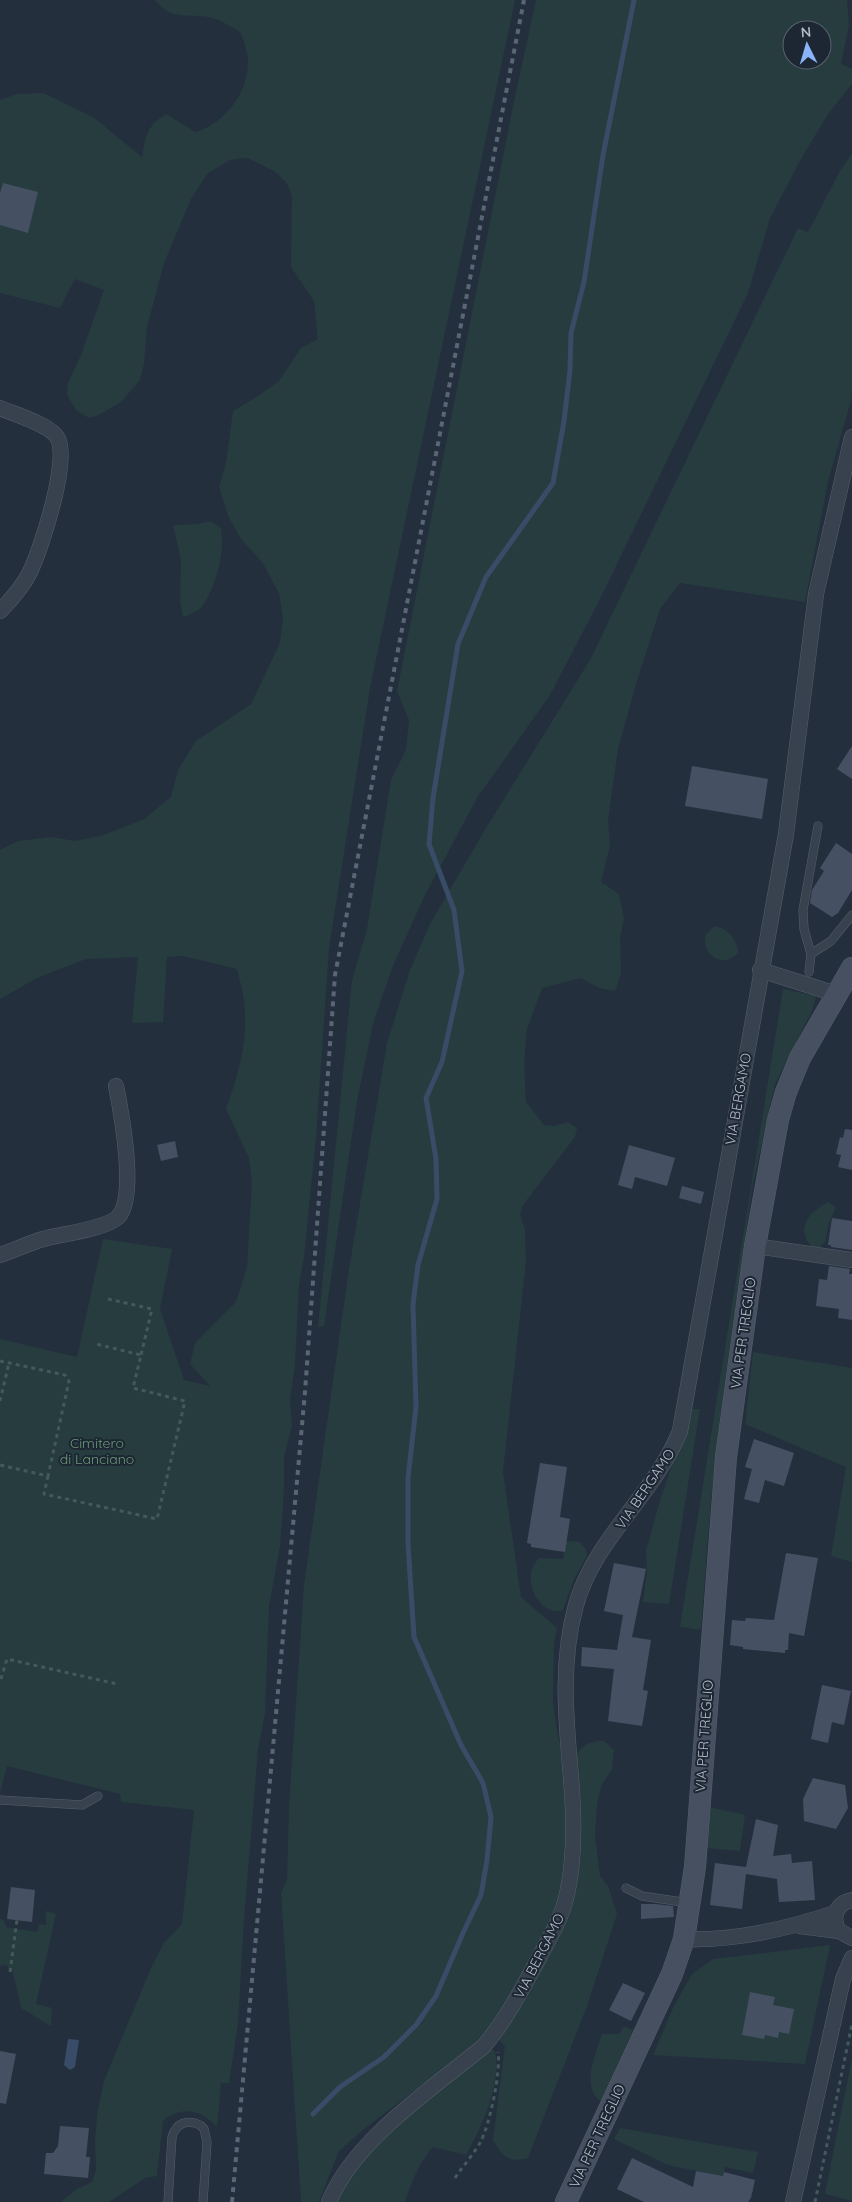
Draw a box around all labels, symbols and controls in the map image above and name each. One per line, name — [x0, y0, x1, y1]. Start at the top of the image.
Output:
north arrow — [782, 20, 832, 70]
text: N — [800, 23, 812, 41]
street label: VIA BERGAMO — [721, 1051, 755, 1146]
street label: VIA PER TREGLIO — [726, 1276, 760, 1390]
park label: Cimitero di Lanciano — [60, 1434, 134, 1468]
street label: VIA BERGAMO — [612, 1445, 679, 1533]
street label: VIA PER TREGLIO — [691, 1679, 717, 1793]
street label: VIA BERGAMO — [510, 1910, 568, 2002]
street label: VIA PER TREGLIO — [565, 2081, 629, 2191]

